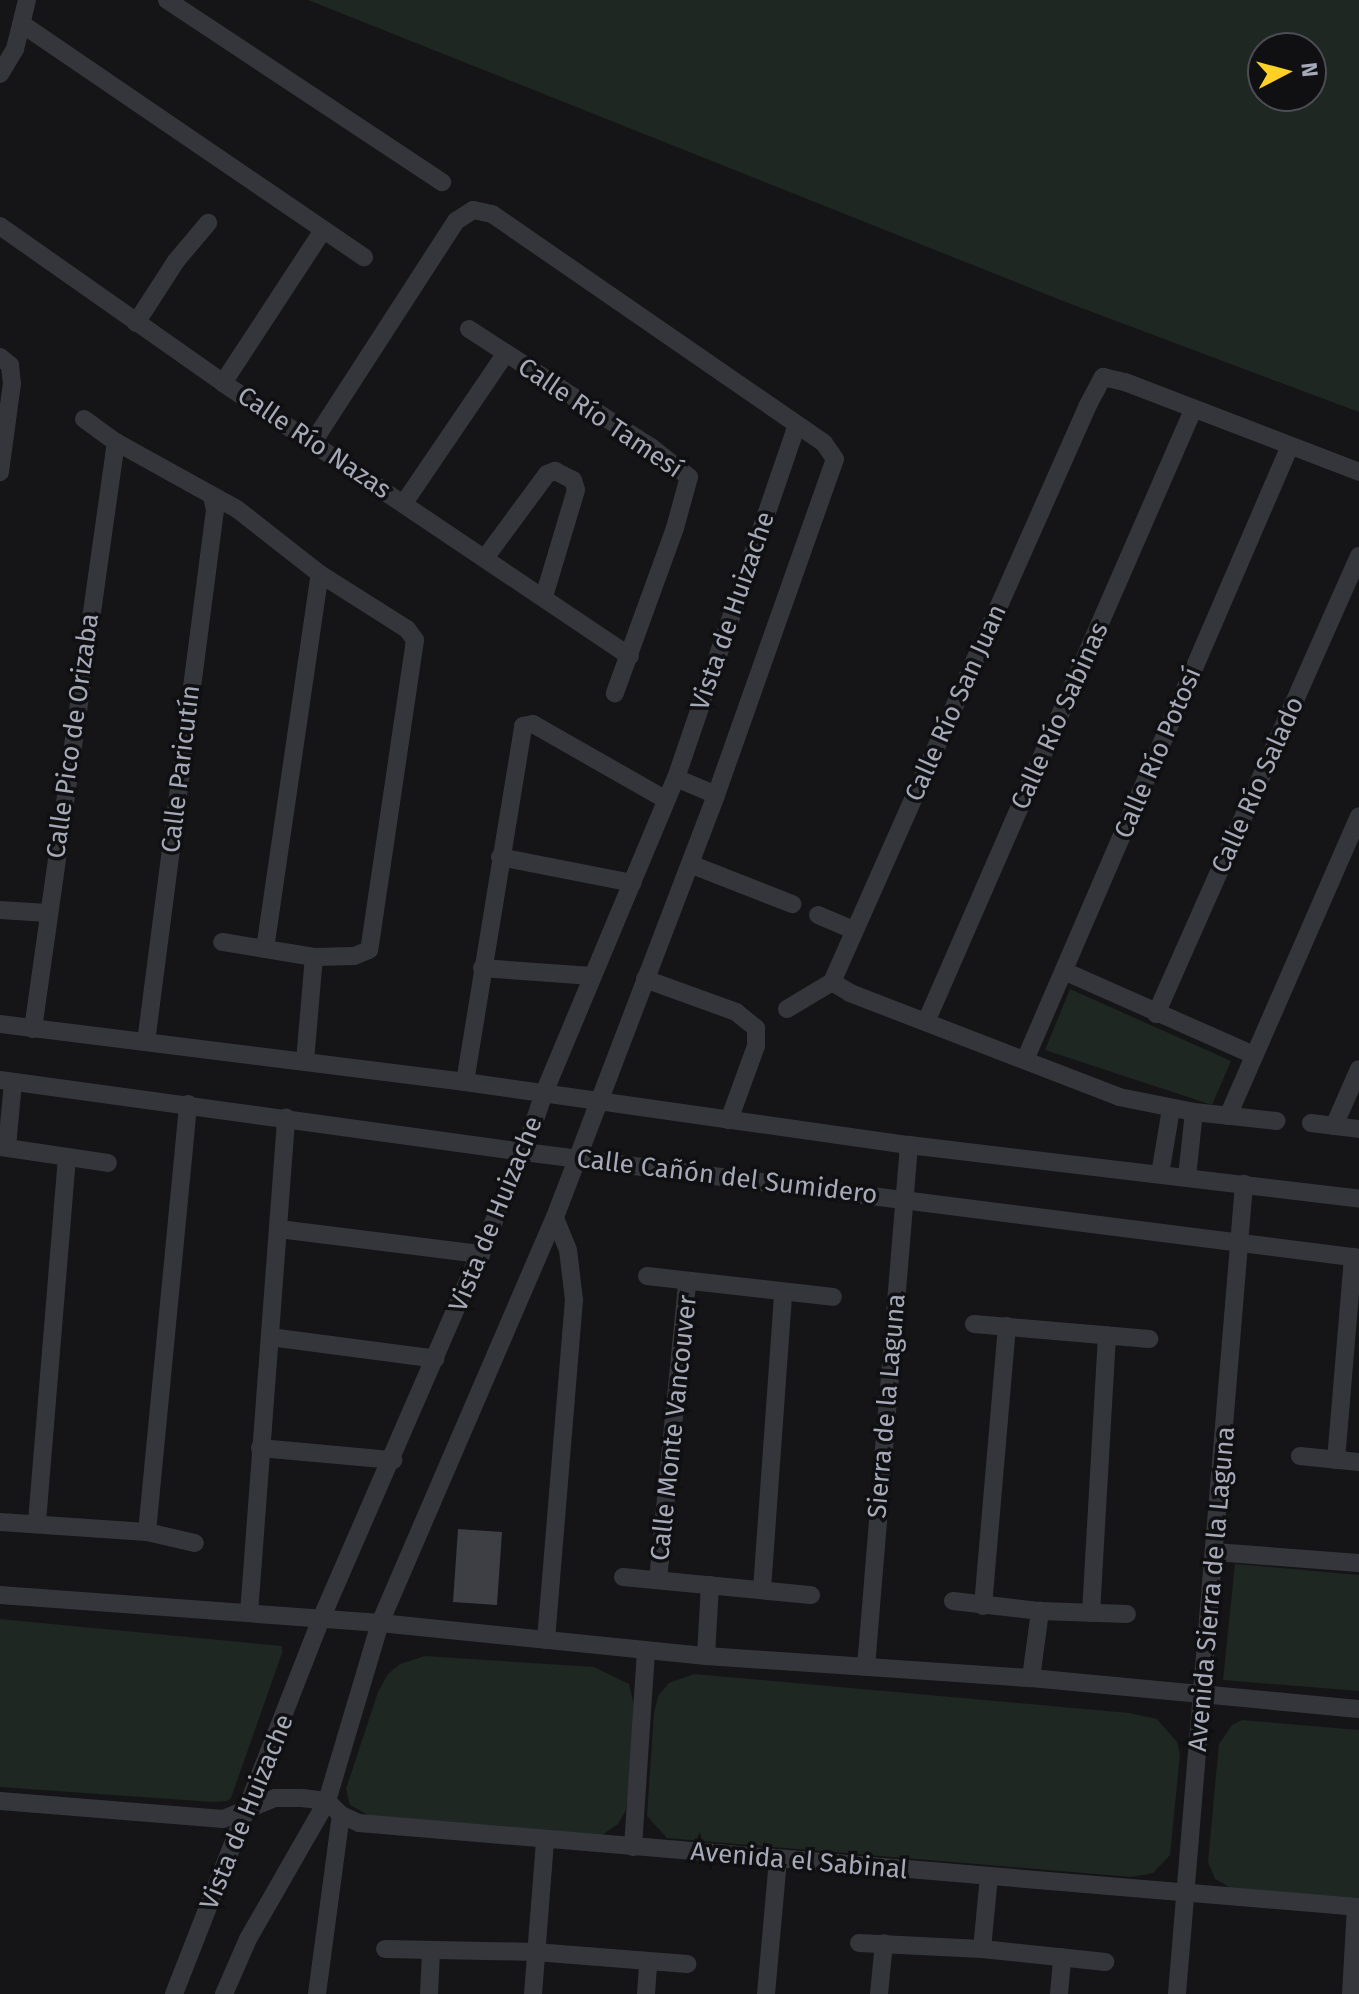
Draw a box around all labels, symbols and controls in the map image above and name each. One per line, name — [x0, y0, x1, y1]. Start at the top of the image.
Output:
north arrow — [1247, 32, 1327, 112]
text: N — [1295, 61, 1324, 78]
street label: Calle Río Tamesí — [512, 351, 688, 485]
street label: Calle Río Nazas — [231, 380, 397, 506]
street label: Vista de Huizache — [684, 508, 782, 714]
street label: Calle Río San Juan — [899, 600, 1013, 806]
street label: Calle Pico de Orizaba — [40, 611, 106, 861]
street label: Calle Río Sabinas — [1005, 617, 1115, 815]
street label: Calle Río Potosí — [1108, 663, 1208, 843]
street label: Calle Paricutín — [155, 683, 207, 855]
street label: Calle Río Salado — [1205, 692, 1311, 878]
street label: Vista de Huizache — [443, 1112, 549, 1316]
street label: Calle Cañón del Sumidero — [575, 1143, 879, 1211]
street label: Sierra de la Laguna — [862, 1292, 912, 1520]
street label: Calle Monte Vancouver — [645, 1294, 703, 1562]
street label: Avenida Sierra de la Laguna — [1182, 1425, 1242, 1753]
street label: Vista de Huizache — [194, 1710, 300, 1914]
street label: Avenida el Sabinal — [689, 1836, 909, 1886]

